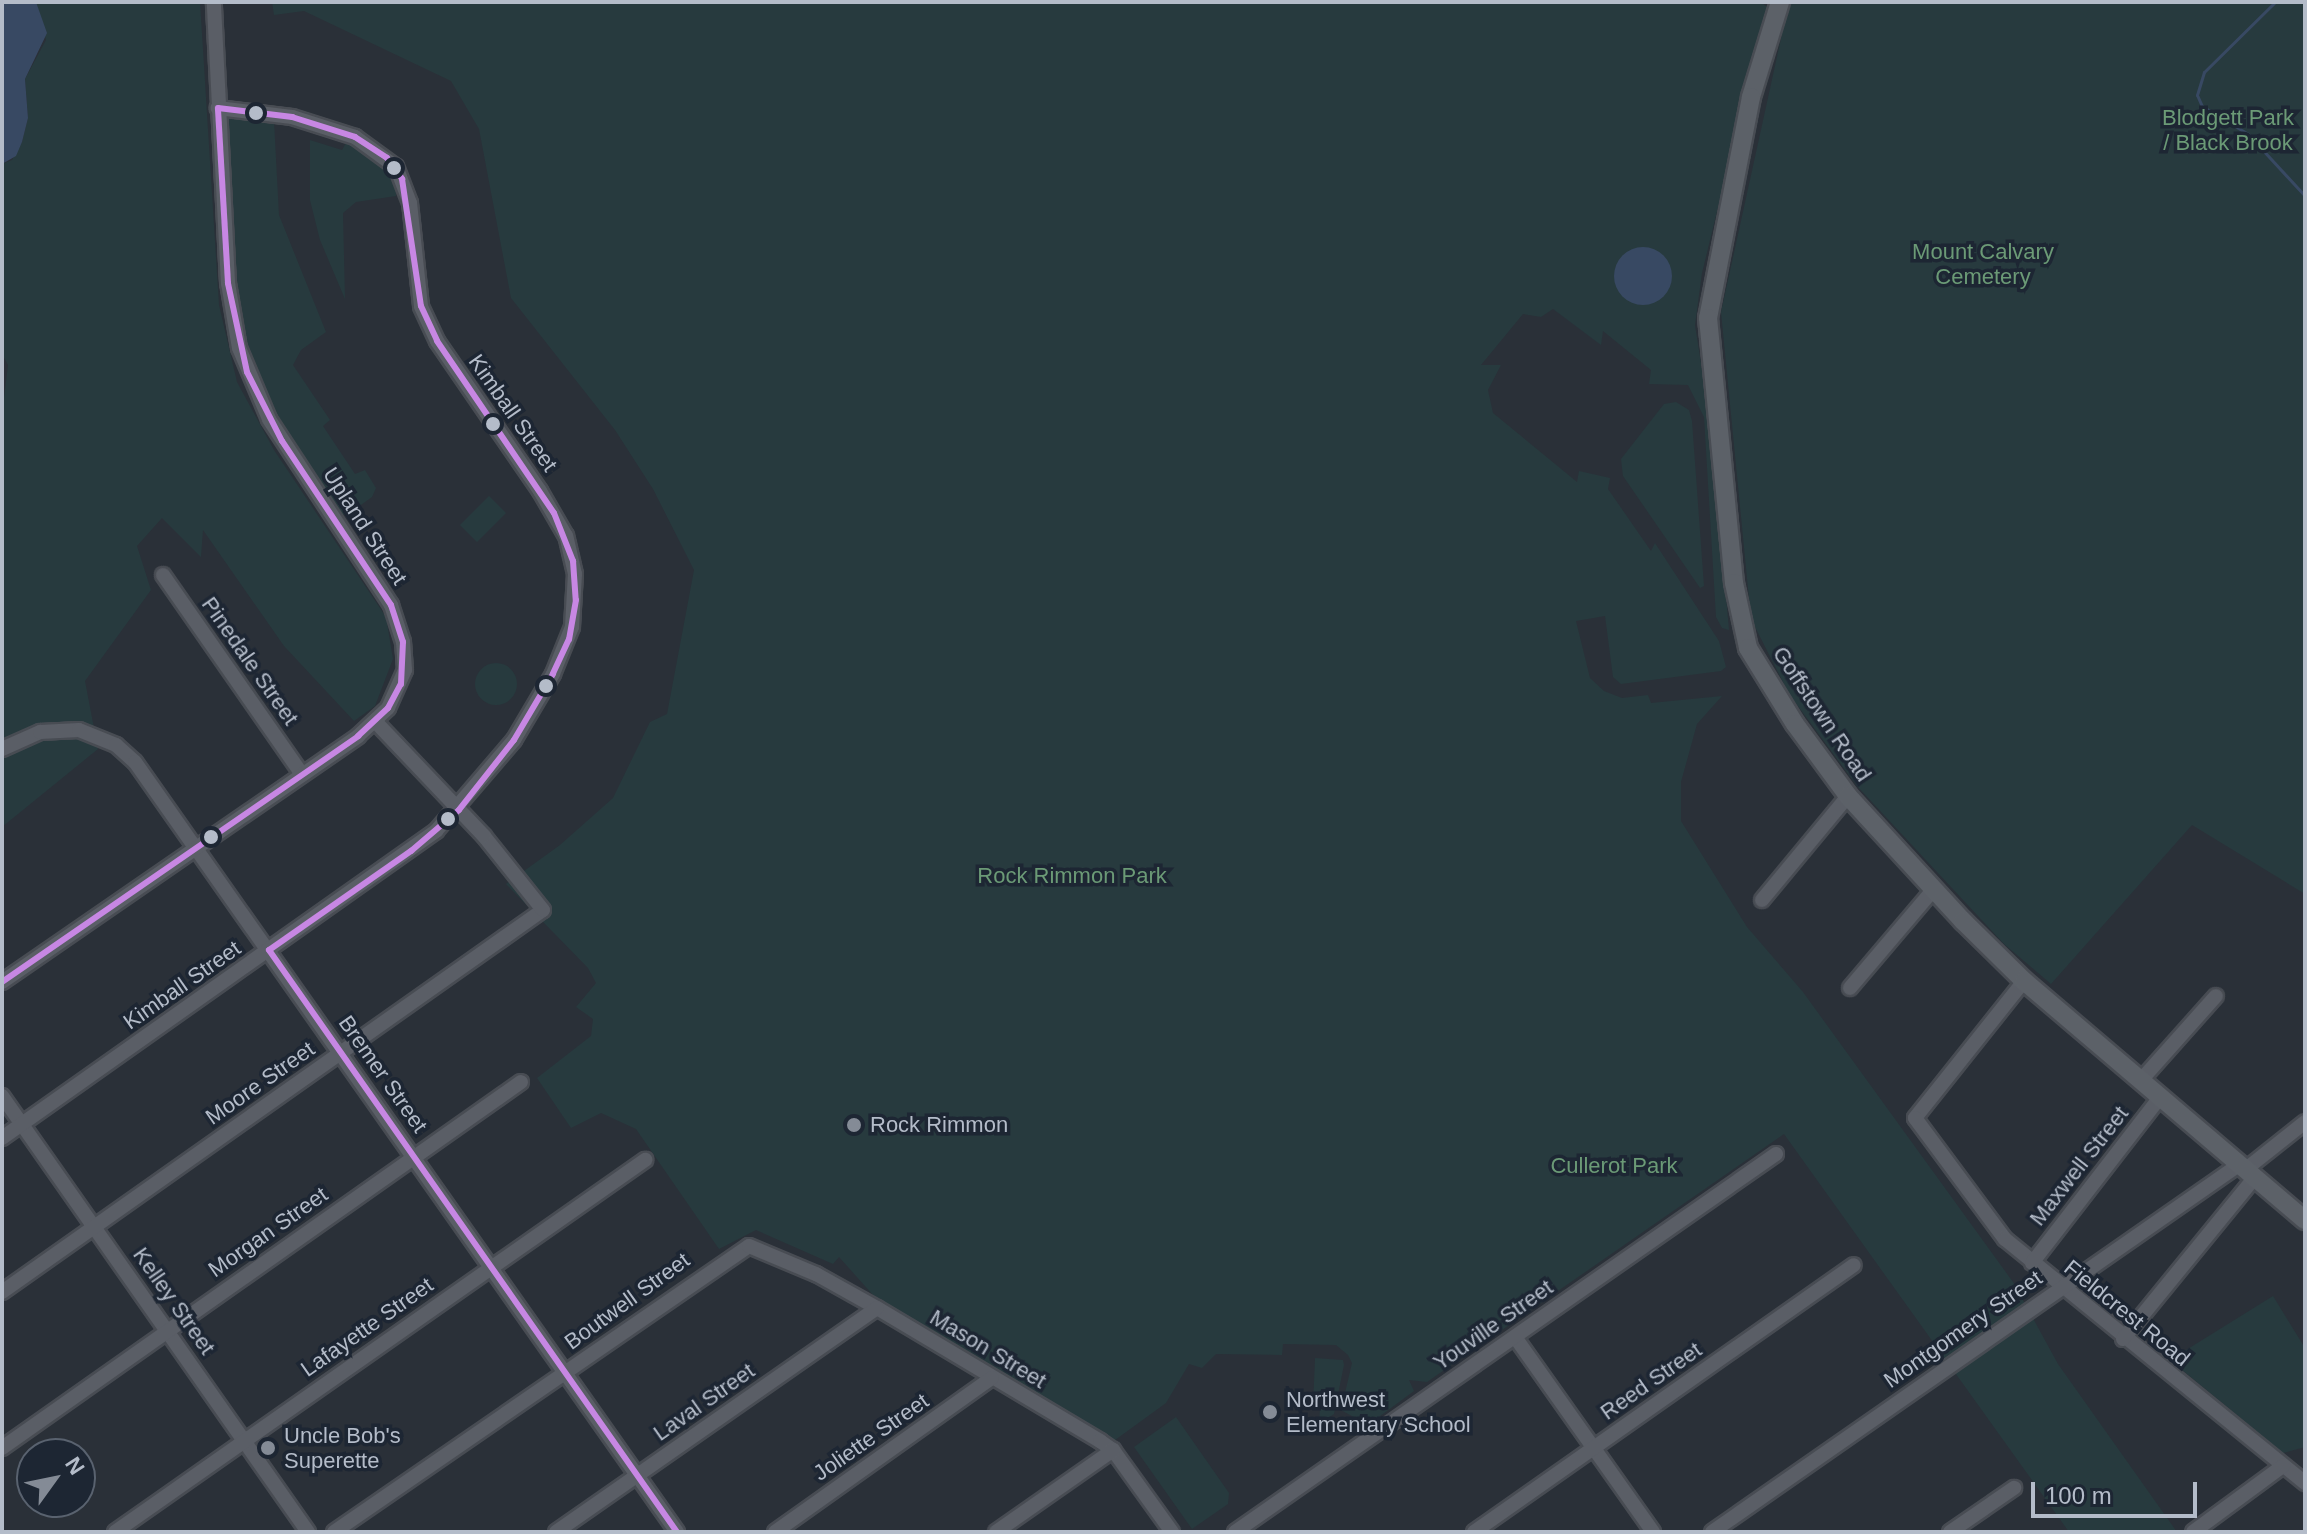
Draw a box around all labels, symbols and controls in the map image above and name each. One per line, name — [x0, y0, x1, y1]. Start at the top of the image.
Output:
park label: Blodgett Park / Black Brook — [2162, 104, 2294, 156]
unlabelled marker — [248, 105, 264, 121]
unlabelled marker — [386, 160, 402, 176]
park label: Mount Calvary Cemetery — [1912, 238, 2054, 290]
street label: Kimball Street — [463, 349, 563, 477]
unlabelled marker — [485, 416, 501, 432]
street label: Upland Street — [317, 462, 413, 590]
street label: Pinedale Street — [196, 592, 304, 730]
street label: Goffstown Road — [1767, 641, 1877, 787]
unlabelled marker — [538, 678, 554, 694]
unlabelled marker — [440, 811, 456, 827]
unlabelled marker — [203, 829, 219, 845]
park label: Rock Rimmon Park — [977, 863, 1167, 889]
street label: Kimball Street — [118, 935, 246, 1035]
street label: Bremer Street — [333, 1010, 433, 1138]
street label: Moore Street — [200, 1036, 320, 1130]
street label: Maxwell Street — [2024, 1101, 2134, 1231]
place label: Rock Rimmon — [870, 1112, 1008, 1138]
marker: Rock Rimmon — [845, 1116, 863, 1134]
park label: Cullerot Park — [1550, 1153, 1678, 1179]
street label: Morgan Street — [203, 1181, 333, 1283]
street label: Kelley Street — [127, 1242, 221, 1360]
street label: Boutwell Street — [559, 1247, 695, 1355]
street label: Fieldcrest Road — [2059, 1254, 2195, 1372]
street label: Montgomery Street — [1879, 1265, 2047, 1393]
street label: Lafayette Street — [296, 1272, 438, 1382]
street label: Youville Street — [1428, 1274, 1558, 1376]
street label: Mason Street — [925, 1304, 1051, 1394]
street label: Reed Street — [1595, 1337, 1707, 1425]
street label: Laval Street — [648, 1358, 760, 1446]
place label: Northwest Elementary School — [1286, 1386, 1471, 1438]
street label: Joliette Street — [808, 1388, 934, 1486]
marker: Northwest Elementary School — [1261, 1403, 1279, 1421]
place label: Uncle Bob's Superette — [284, 1422, 401, 1474]
north arrow — [16, 1438, 96, 1518]
marker: Uncle Bob's Superette — [259, 1439, 277, 1457]
text: N — [60, 1452, 90, 1479]
scale bar — [2035, 1466, 2201, 1516]
text: 100 m — [2045, 1482, 2112, 1509]

